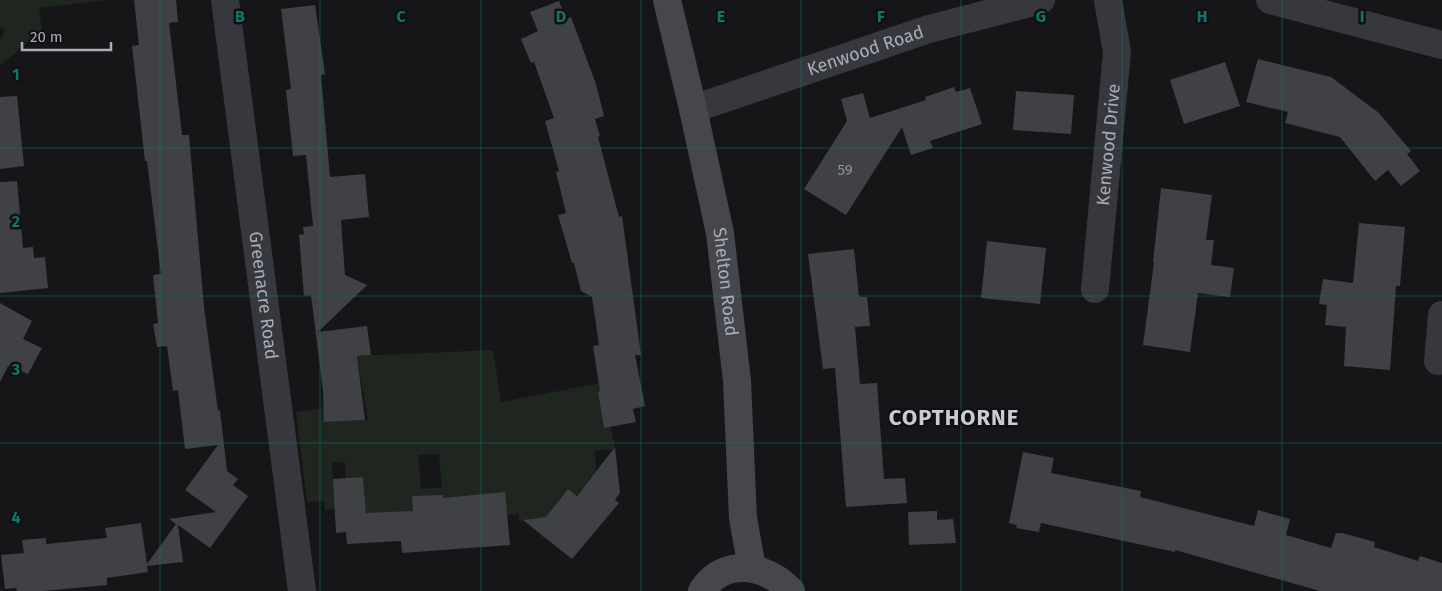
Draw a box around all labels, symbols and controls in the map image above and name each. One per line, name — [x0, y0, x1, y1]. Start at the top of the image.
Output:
text: B — [235, 7, 245, 26]
text: C — [396, 7, 406, 26]
text: D — [556, 7, 566, 26]
text: E — [717, 7, 725, 26]
text: F — [877, 7, 885, 26]
text: G — [1036, 7, 1046, 26]
text: H — [1197, 7, 1207, 26]
text: I — [1360, 7, 1364, 26]
scale bar — [22, 20, 111, 52]
street label: Kenwood Road — [804, 21, 927, 81]
text: 20 m — [30, 28, 63, 46]
text: 1 — [12, 65, 20, 84]
street label: Kenwood Drive — [1092, 83, 1125, 207]
house number: 59 — [837, 161, 853, 179]
text: 2 — [12, 212, 20, 231]
street label: Shelton Road — [708, 225, 743, 337]
street label: Greenacre Road — [244, 230, 283, 361]
text: 3 — [11, 360, 20, 379]
district label: COPTHORNE — [889, 404, 1019, 431]
text: 4 — [11, 508, 21, 527]

